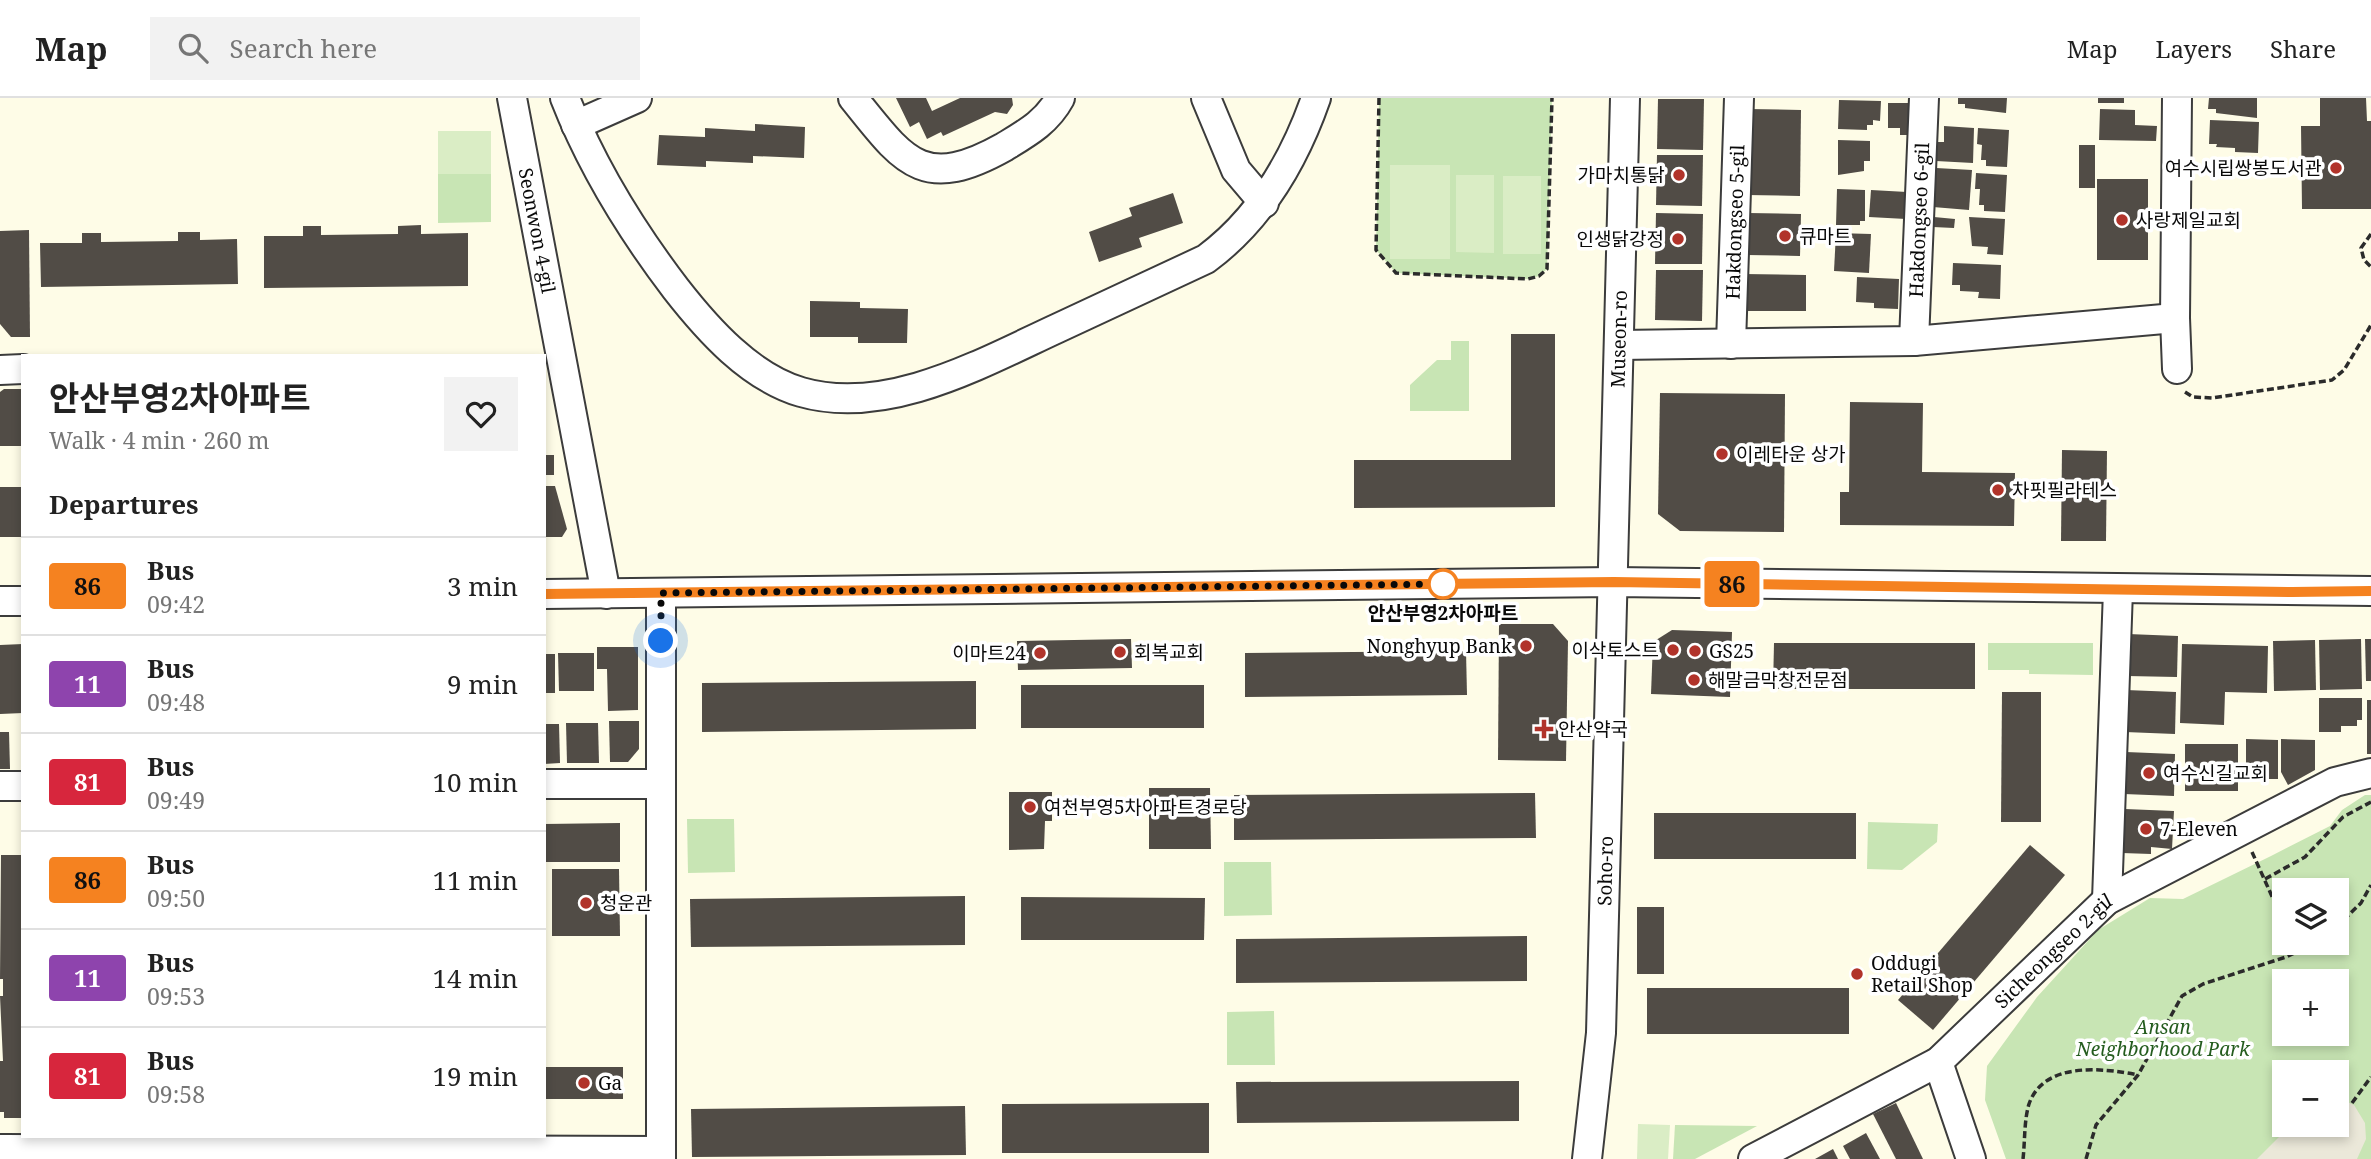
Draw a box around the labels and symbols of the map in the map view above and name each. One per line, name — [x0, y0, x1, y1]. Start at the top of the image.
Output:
street label: Hakdongseo 6-gil — [1903, 142, 1935, 298]
street label: Hakdongseo 5-gil — [1719, 144, 1750, 300]
place label: 여수시립쌍봉도서관 — [2165, 155, 2322, 181]
marker: 여수시립쌍봉도서관 — [2328, 160, 2344, 176]
place label: 가마치통닭 — [1578, 162, 1665, 188]
street label: Seonwon 4-gil — [513, 166, 562, 296]
marker: 가마치통닭 — [1671, 167, 1687, 183]
place label: 사랑제일교회 — [2136, 207, 2241, 233]
marker: 사랑제일교회 — [2114, 212, 2130, 228]
place label: 큐마트 — [1799, 223, 1851, 249]
place label: 인생닭강정 — [1577, 226, 1664, 252]
marker: 큐마트 — [1777, 228, 1793, 244]
marker: 인생닭강정 — [1670, 231, 1686, 247]
street label: Museon-ro — [1605, 290, 1633, 388]
place label: 이레타운 상가 — [1736, 441, 1846, 467]
marker: 이레타운 상가 — [1714, 446, 1730, 462]
place label: 차핏필라테스 — [2012, 477, 2117, 503]
marker: 차핏필라테스 — [1990, 482, 2006, 498]
line badge: 86 — [1700, 561, 1764, 607]
marker: 안산부영2차아파트 — [1428, 569, 1458, 599]
place label: 안산부영2차아파트 — [1368, 600, 1518, 626]
your location — [643, 623, 678, 658]
place label: Nonghyup Bank — [1366, 633, 1513, 659]
place label: 이삭토스트 — [1572, 637, 1659, 663]
marker: Nonghyup Bank — [1518, 638, 1534, 654]
place label: GS25 — [1709, 638, 1754, 664]
place label: 회복교회 — [1134, 639, 1204, 665]
place label: 이마트24 — [952, 640, 1026, 666]
marker: 이삭토스트 — [1665, 642, 1681, 658]
marker: GS25 — [1687, 643, 1703, 659]
marker: 회복교회 — [1112, 644, 1128, 660]
marker: 이마트24 — [1032, 645, 1048, 661]
place label: 해말금막창전문점 — [1708, 667, 1848, 693]
marker: 해말금막창전문점 — [1686, 672, 1702, 688]
place label: 안산약국 — [1558, 716, 1628, 742]
marker: 안산약국 — [1536, 721, 1552, 737]
place label: 여수신길교회 — [2163, 760, 2268, 786]
marker: 여수신길교회 — [2141, 765, 2157, 781]
place label: 여천부영5차아파트경로당 — [1044, 794, 1247, 820]
marker: 여천부영5차아파트경로당 — [1022, 799, 1038, 815]
place label: 7-Eleven — [2160, 816, 2238, 842]
marker: 7-Eleven — [2138, 821, 2154, 837]
street label: Soho-ro — [1591, 835, 1619, 906]
street label: Sicheongseo 2-gil — [1989, 887, 2116, 1014]
place label: 청운관 — [600, 890, 652, 916]
marker: 청운관 — [578, 895, 594, 911]
place label: Oddugi Retail Shop — [1871, 950, 1973, 998]
marker: Oddugi Retail Shop — [1849, 966, 1865, 982]
park label: Ansan Neighborhood Park — [2075, 1014, 2251, 1062]
place label: Ga — [598, 1070, 622, 1096]
marker: Ga — [576, 1075, 592, 1091]

